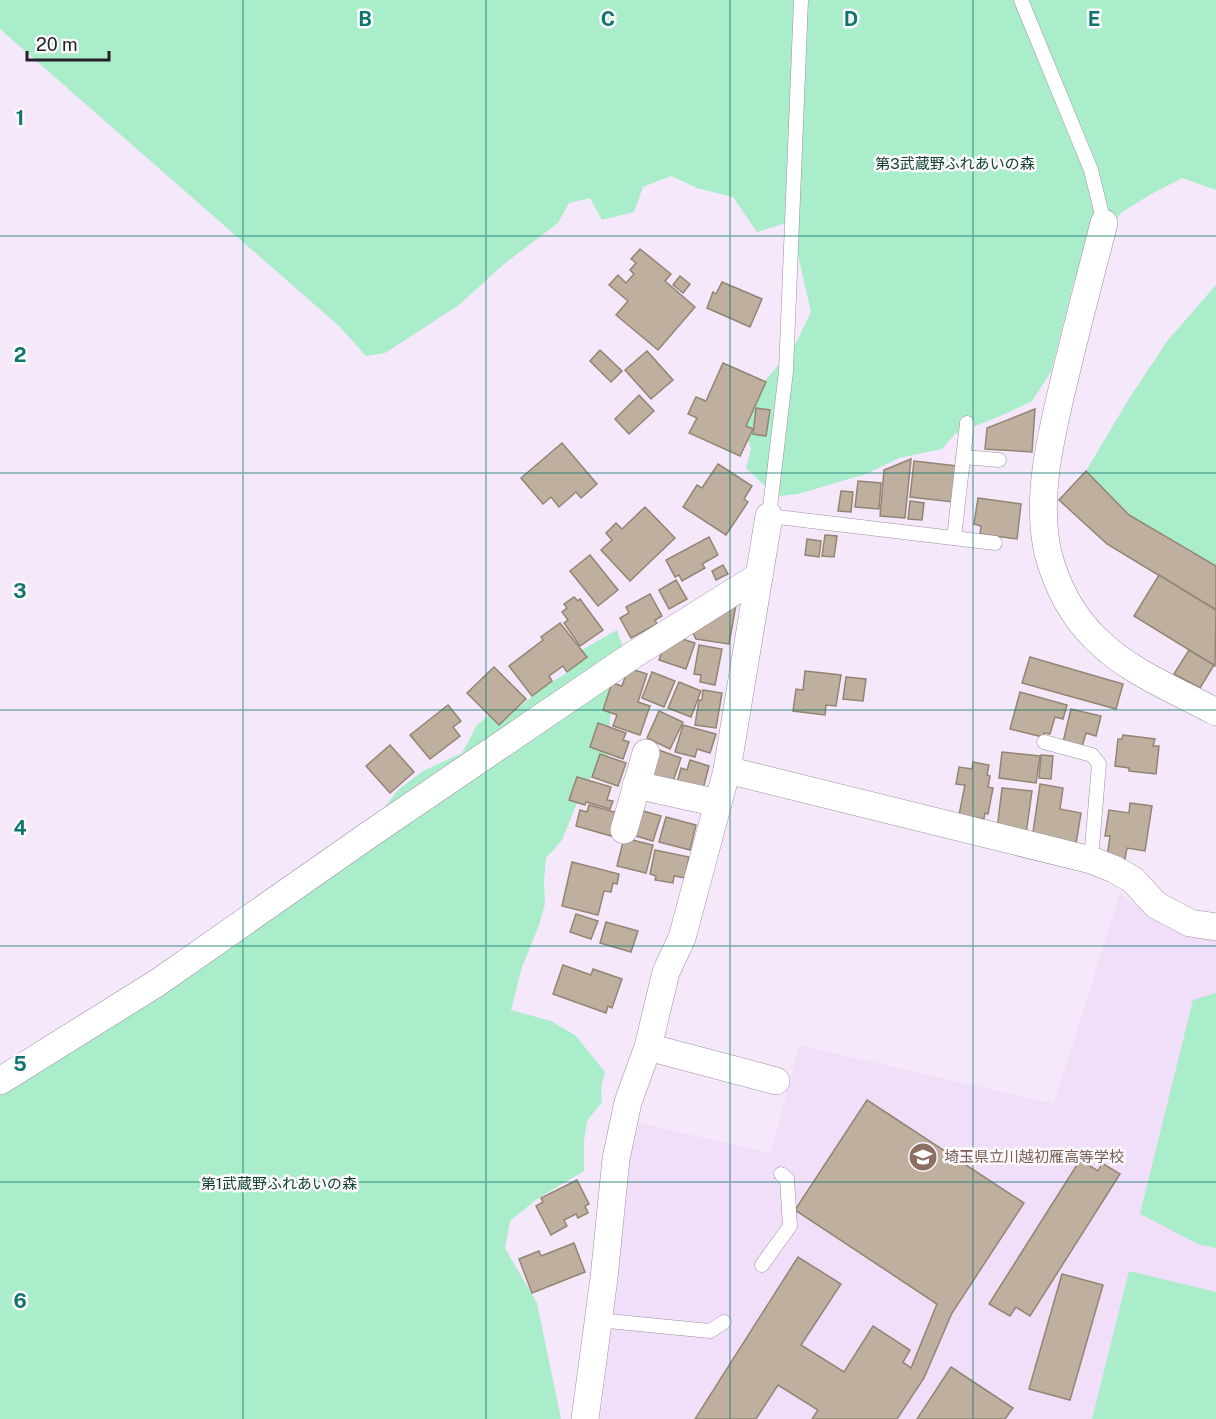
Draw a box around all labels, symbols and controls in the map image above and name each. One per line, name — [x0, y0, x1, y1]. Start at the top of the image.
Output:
text: B — [358, 7, 372, 31]
text: C — [601, 7, 615, 31]
text: D — [844, 7, 858, 31]
text: E — [1088, 7, 1100, 31]
scale bar — [27, 24, 110, 62]
text: 20 m — [36, 34, 78, 55]
text: 1 — [16, 106, 24, 130]
park label: 第3武蔵野ふれあいの森 — [875, 155, 1035, 172]
text: 2 — [14, 343, 26, 367]
text: 3 — [13, 579, 27, 603]
text: 4 — [13, 816, 27, 840]
text: 5 — [13, 1052, 27, 1076]
school or university icon: 埼玉県立川越初雁高等学校 — [907, 1141, 939, 1173]
place label: 埼玉県立川越初雁高等学校 — [944, 1148, 1124, 1165]
park label: 第1武蔵野ふれあいの森 — [201, 1175, 357, 1192]
text: 6 — [13, 1289, 27, 1313]

